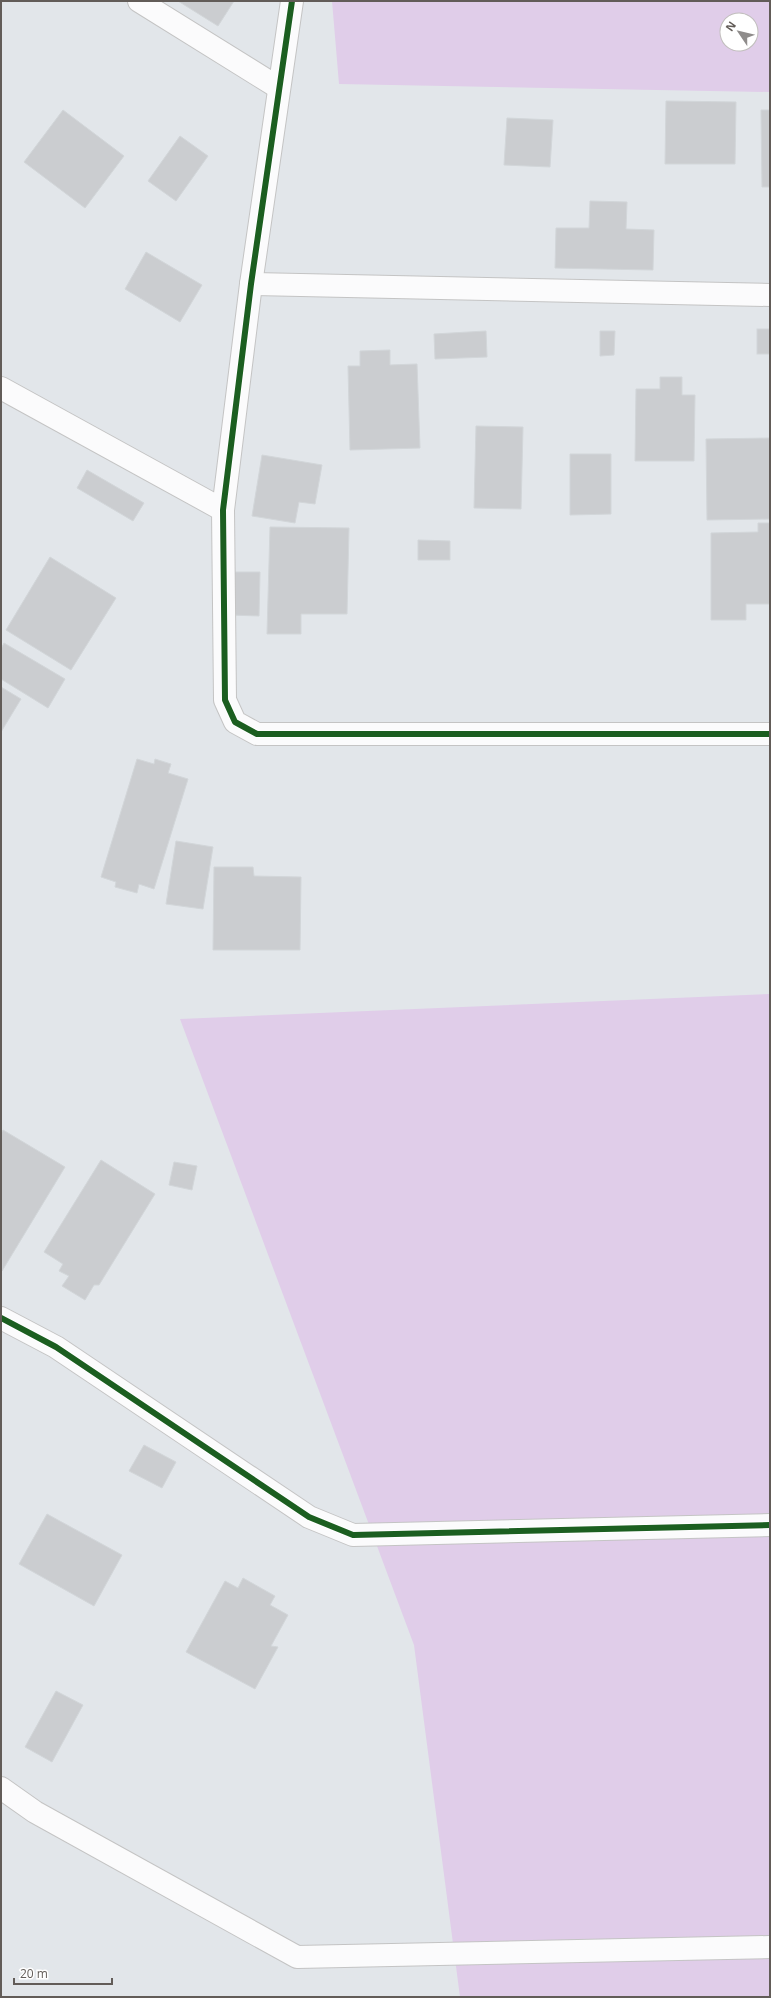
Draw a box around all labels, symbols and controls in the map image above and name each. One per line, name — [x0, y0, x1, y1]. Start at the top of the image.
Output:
north arrow — [719, 12, 759, 52]
text: N — [722, 18, 739, 34]
scale bar — [14, 1960, 112, 1986]
text: 20 m — [20, 1965, 48, 1982]

